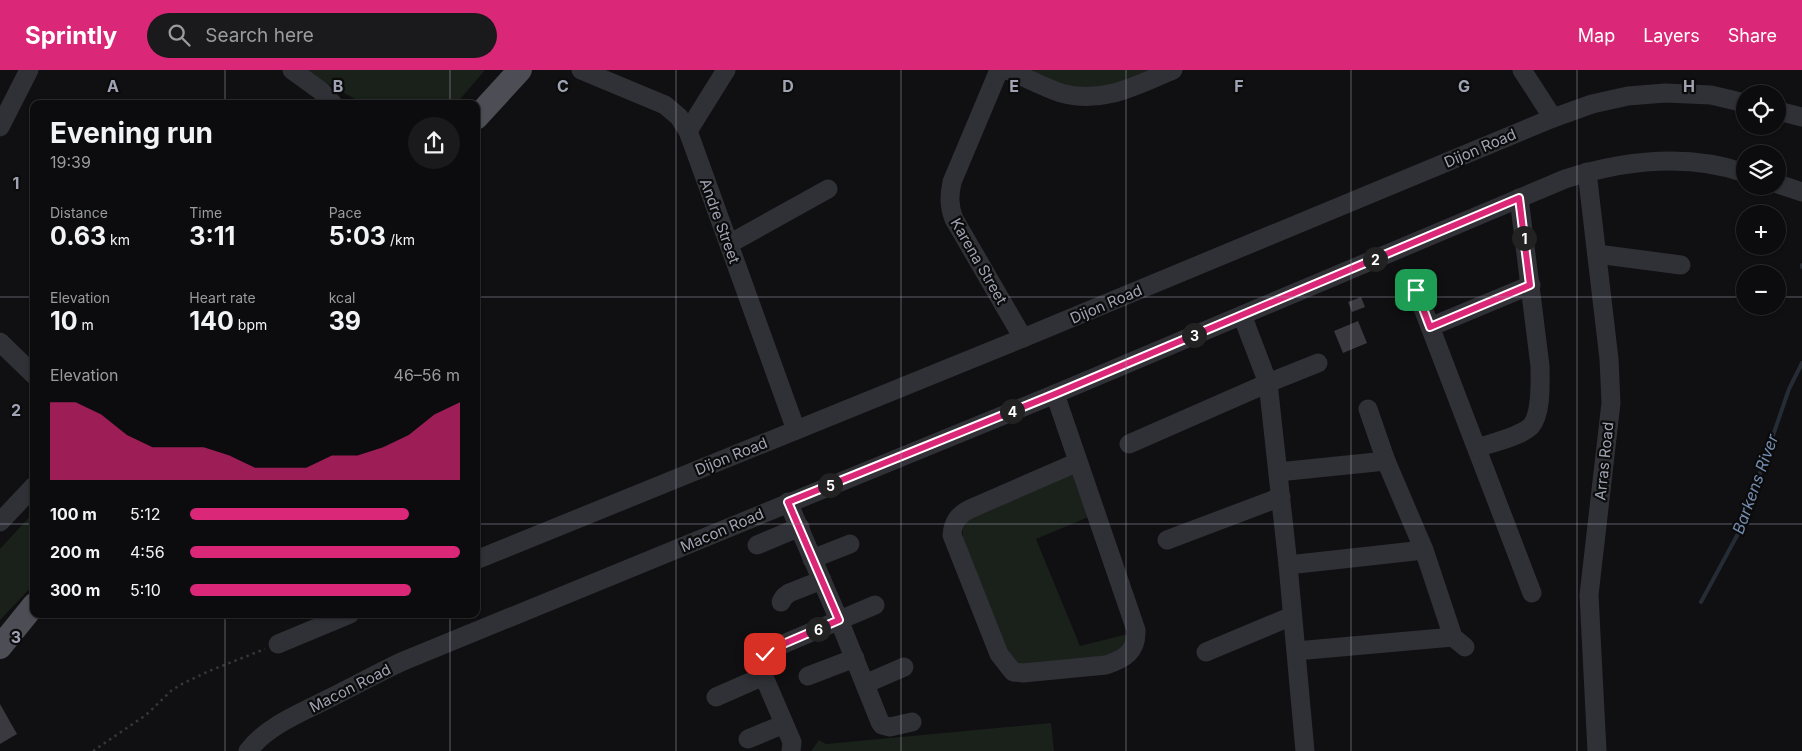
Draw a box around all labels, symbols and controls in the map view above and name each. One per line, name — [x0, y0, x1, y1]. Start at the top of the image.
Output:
search box — [147, 13, 497, 58]
text: Sprintly — [25, 21, 117, 50]
icon: search — [165, 21, 193, 49]
text: Search here — [205, 24, 314, 47]
text: Map — [1578, 25, 1615, 46]
text: Layers — [1643, 25, 1700, 46]
text: Share — [1728, 25, 1777, 46]
text: A — [107, 76, 119, 96]
text: B — [333, 76, 343, 96]
text: C — [557, 76, 569, 96]
text: D — [782, 76, 794, 96]
text: E — [1009, 76, 1019, 96]
text: F — [1234, 76, 1244, 96]
text: G — [1458, 76, 1470, 96]
text: H — [1683, 76, 1695, 96]
map controls — [1736, 85, 1786, 315]
button: locate — [1736, 85, 1786, 135]
text: Evening run — [50, 116, 213, 150]
button: share — [408, 117, 460, 169]
street label: Dijon Road — [1441, 124, 1519, 172]
button: layers — [1736, 145, 1786, 195]
text: 19:39 — [50, 152, 91, 172]
text: 1 — [13, 173, 19, 193]
street label: Andre Street — [696, 176, 744, 266]
text: Distance — [50, 204, 108, 221]
text: Time — [189, 204, 222, 221]
text: Pace — [329, 204, 362, 221]
button: + — [1736, 205, 1786, 255]
street label: Karena Street — [947, 214, 1011, 308]
text: 0.63 — [50, 221, 106, 251]
text: 3:11 — [189, 221, 235, 251]
text: 5:03 — [329, 221, 386, 251]
pin: 1 — [1512, 226, 1536, 250]
text: 1 — [1521, 230, 1528, 247]
text: km — [106, 231, 130, 248]
text: /km — [386, 231, 415, 248]
pin: 2 — [1362, 246, 1388, 272]
text: 2 — [1371, 251, 1380, 268]
button: − — [1736, 265, 1786, 315]
pin — [1395, 269, 1437, 311]
icon: arrive — [1402, 276, 1430, 304]
street label: Dijon Road — [1067, 280, 1145, 328]
text: Elevation — [50, 289, 110, 306]
text: Heart rate — [189, 289, 256, 306]
text: kcal — [329, 289, 355, 306]
text: 10 — [50, 306, 78, 336]
text: 140 — [189, 306, 234, 336]
text: 39 — [329, 306, 361, 336]
text: m — [78, 316, 94, 333]
text: bpm — [234, 316, 267, 333]
pin: 3 — [1182, 322, 1206, 348]
text: 3 — [1190, 327, 1199, 344]
text: Elevation — [50, 365, 119, 385]
text: 46–56 m — [394, 365, 460, 385]
pin: 4 — [1000, 398, 1024, 424]
text: 2 — [11, 400, 21, 420]
text: 4 — [1008, 403, 1017, 420]
street label: Arras Road — [1590, 421, 1618, 501]
water label: Barkens River — [1728, 430, 1783, 537]
street label: Dijon Road — [692, 433, 770, 479]
pin: 5 — [818, 472, 842, 498]
text: 5 — [826, 477, 835, 494]
text: 100 m — [50, 504, 97, 524]
text: 5:12 — [130, 504, 161, 524]
street label: Macon Road — [677, 504, 767, 556]
text: 200 m — [50, 542, 100, 562]
text: 4:56 — [130, 542, 165, 562]
text: 300 m — [50, 580, 100, 600]
text: 5:10 — [130, 580, 161, 600]
pin: 6 — [806, 616, 830, 642]
text: 6 — [814, 621, 823, 638]
text: 3 — [11, 627, 21, 647]
pin — [744, 633, 786, 675]
icon: check — [751, 640, 779, 668]
street label: Macon Road — [306, 659, 394, 717]

